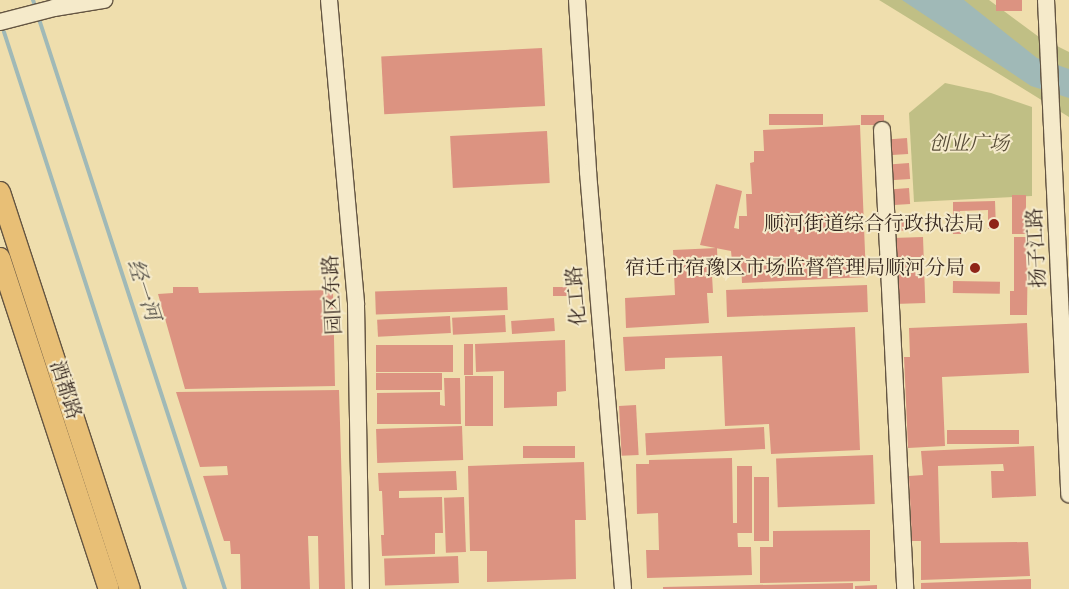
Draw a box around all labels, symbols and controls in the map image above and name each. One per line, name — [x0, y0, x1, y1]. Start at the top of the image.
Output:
park label: 创业广场 — [929, 132, 1009, 156]
street label: 扬子江路 — [1023, 207, 1051, 289]
place label: 顺河街道综合行政执法局 — [764, 212, 984, 236]
marker: 顺河街道综合行政执法局 — [988, 218, 1000, 230]
street label: 园区东路 — [319, 254, 347, 336]
water label: 经一河 — [121, 256, 165, 324]
place label: 宿迁市宿豫区市场监督管理局顺河分局 — [625, 256, 965, 280]
marker: 宿迁市宿豫区市场监督管理局顺河分局 — [969, 262, 981, 274]
street label: 化工路 — [562, 265, 592, 327]
street label: 酒都路 — [44, 358, 86, 422]

